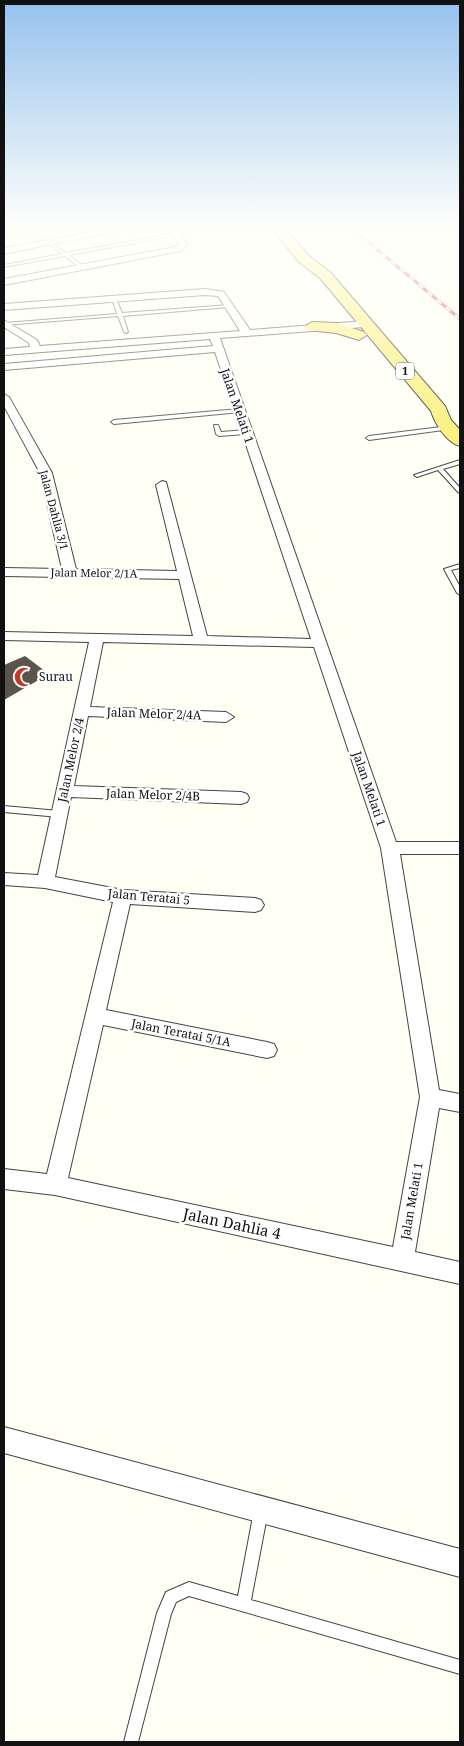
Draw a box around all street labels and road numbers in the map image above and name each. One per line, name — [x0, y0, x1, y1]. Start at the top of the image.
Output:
road number: 1 — [396, 362, 414, 380]
street label: Jalan Melati 1 — [216, 365, 258, 446]
street label: Jalan Dahlia 3/1 — [36, 467, 72, 552]
street label: Jalan Melor 2/1A — [49, 564, 138, 581]
street label: Jalan Melor 2/4A — [105, 703, 202, 724]
street label: Jalan Melor 2/4 — [53, 716, 88, 805]
street label: Jalan Melati 1 — [348, 748, 390, 829]
street label: Jalan Melor 2/4B — [105, 784, 201, 805]
street label: Jalan Teratai 5 — [106, 884, 191, 909]
street label: Jalan Teratai 5/1A — [129, 1014, 233, 1051]
street label: Jalan Melati 1 — [396, 1161, 427, 1242]
street label: Jalan Dahlia 4 — [180, 1203, 284, 1243]

